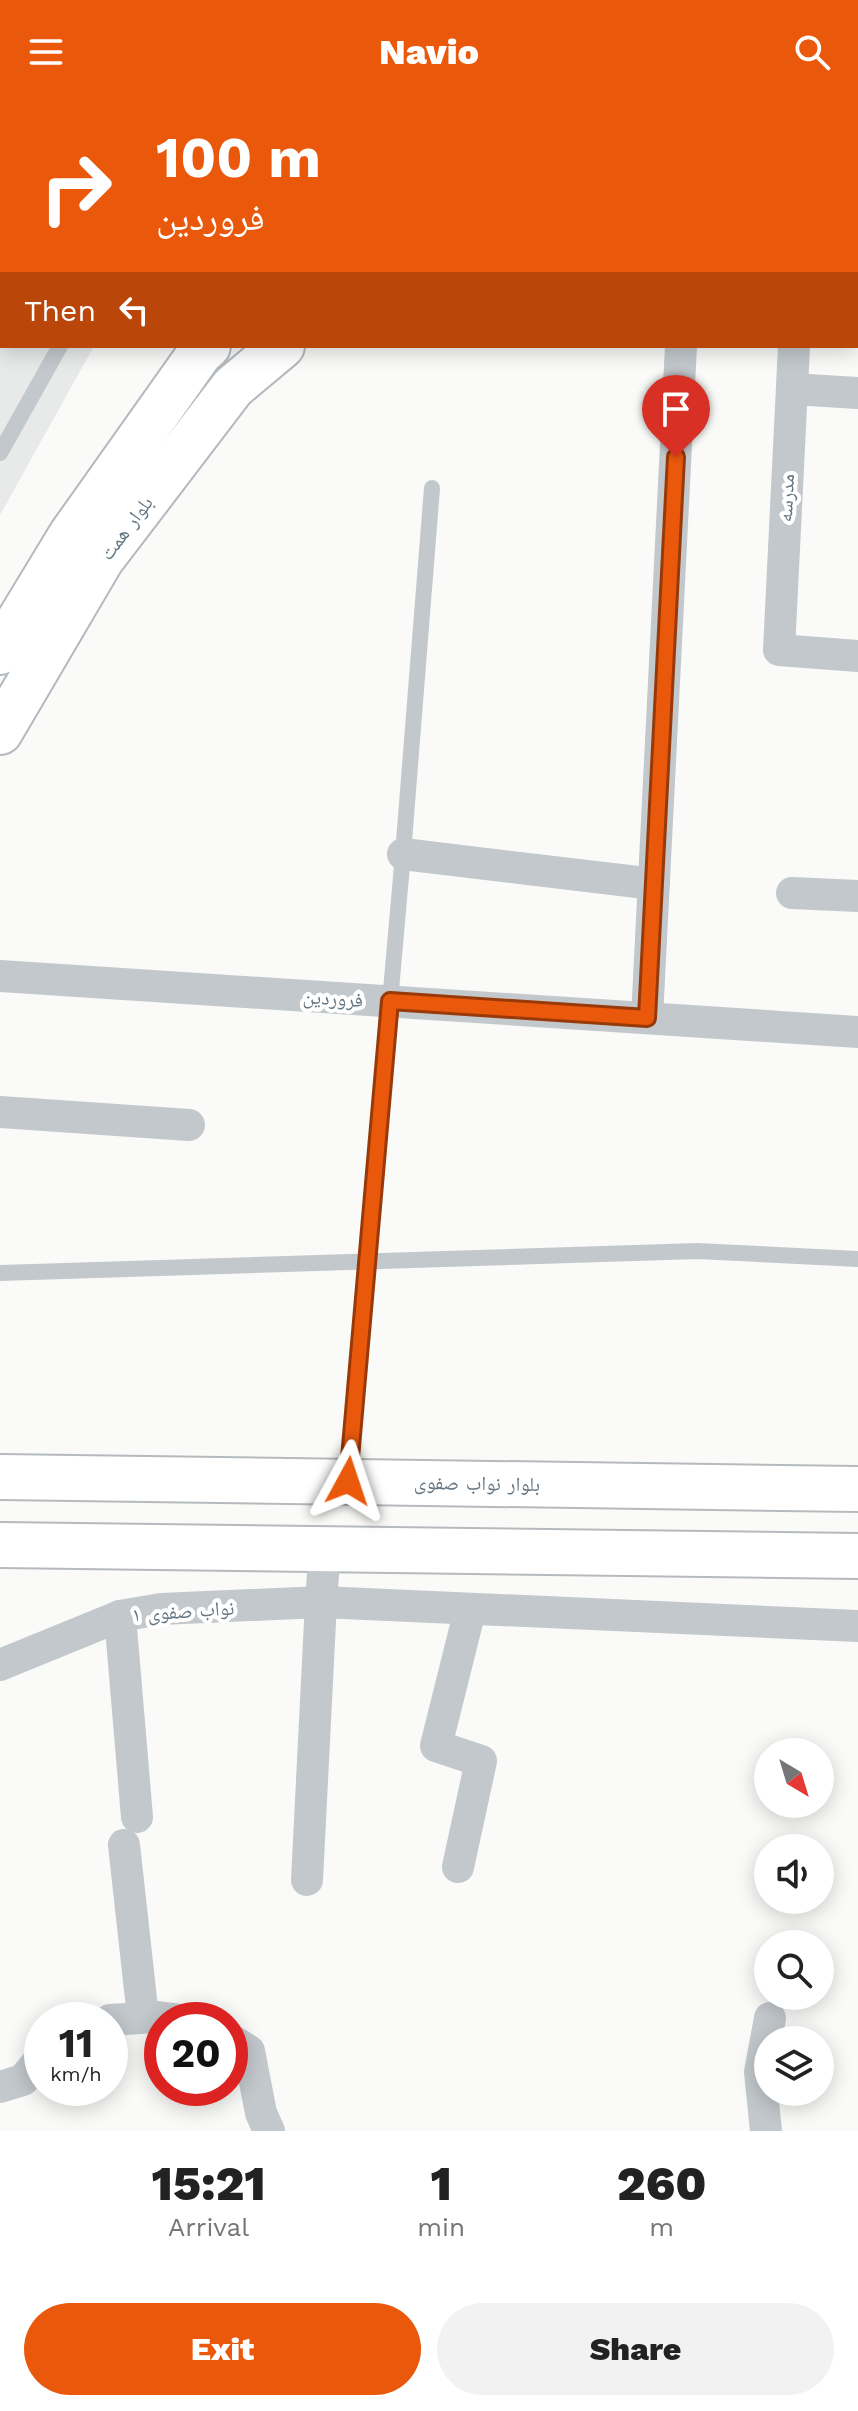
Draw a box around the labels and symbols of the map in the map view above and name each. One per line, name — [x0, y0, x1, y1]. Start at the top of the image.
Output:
pin — [642, 375, 710, 457]
street label: مدرسه — [773, 473, 799, 523]
street label: بلوار همت — [94, 491, 158, 565]
street label: فروردین — [302, 984, 364, 1012]
position arrow — [306, 1439, 390, 1523]
street label: بلوار نواب صفوی — [414, 1470, 540, 1496]
street label: نواب صفوی ۱ — [131, 1595, 235, 1627]
north arrow — [754, 1738, 834, 1818]
speed limit sign: 20 — [144, 2002, 248, 2106]

